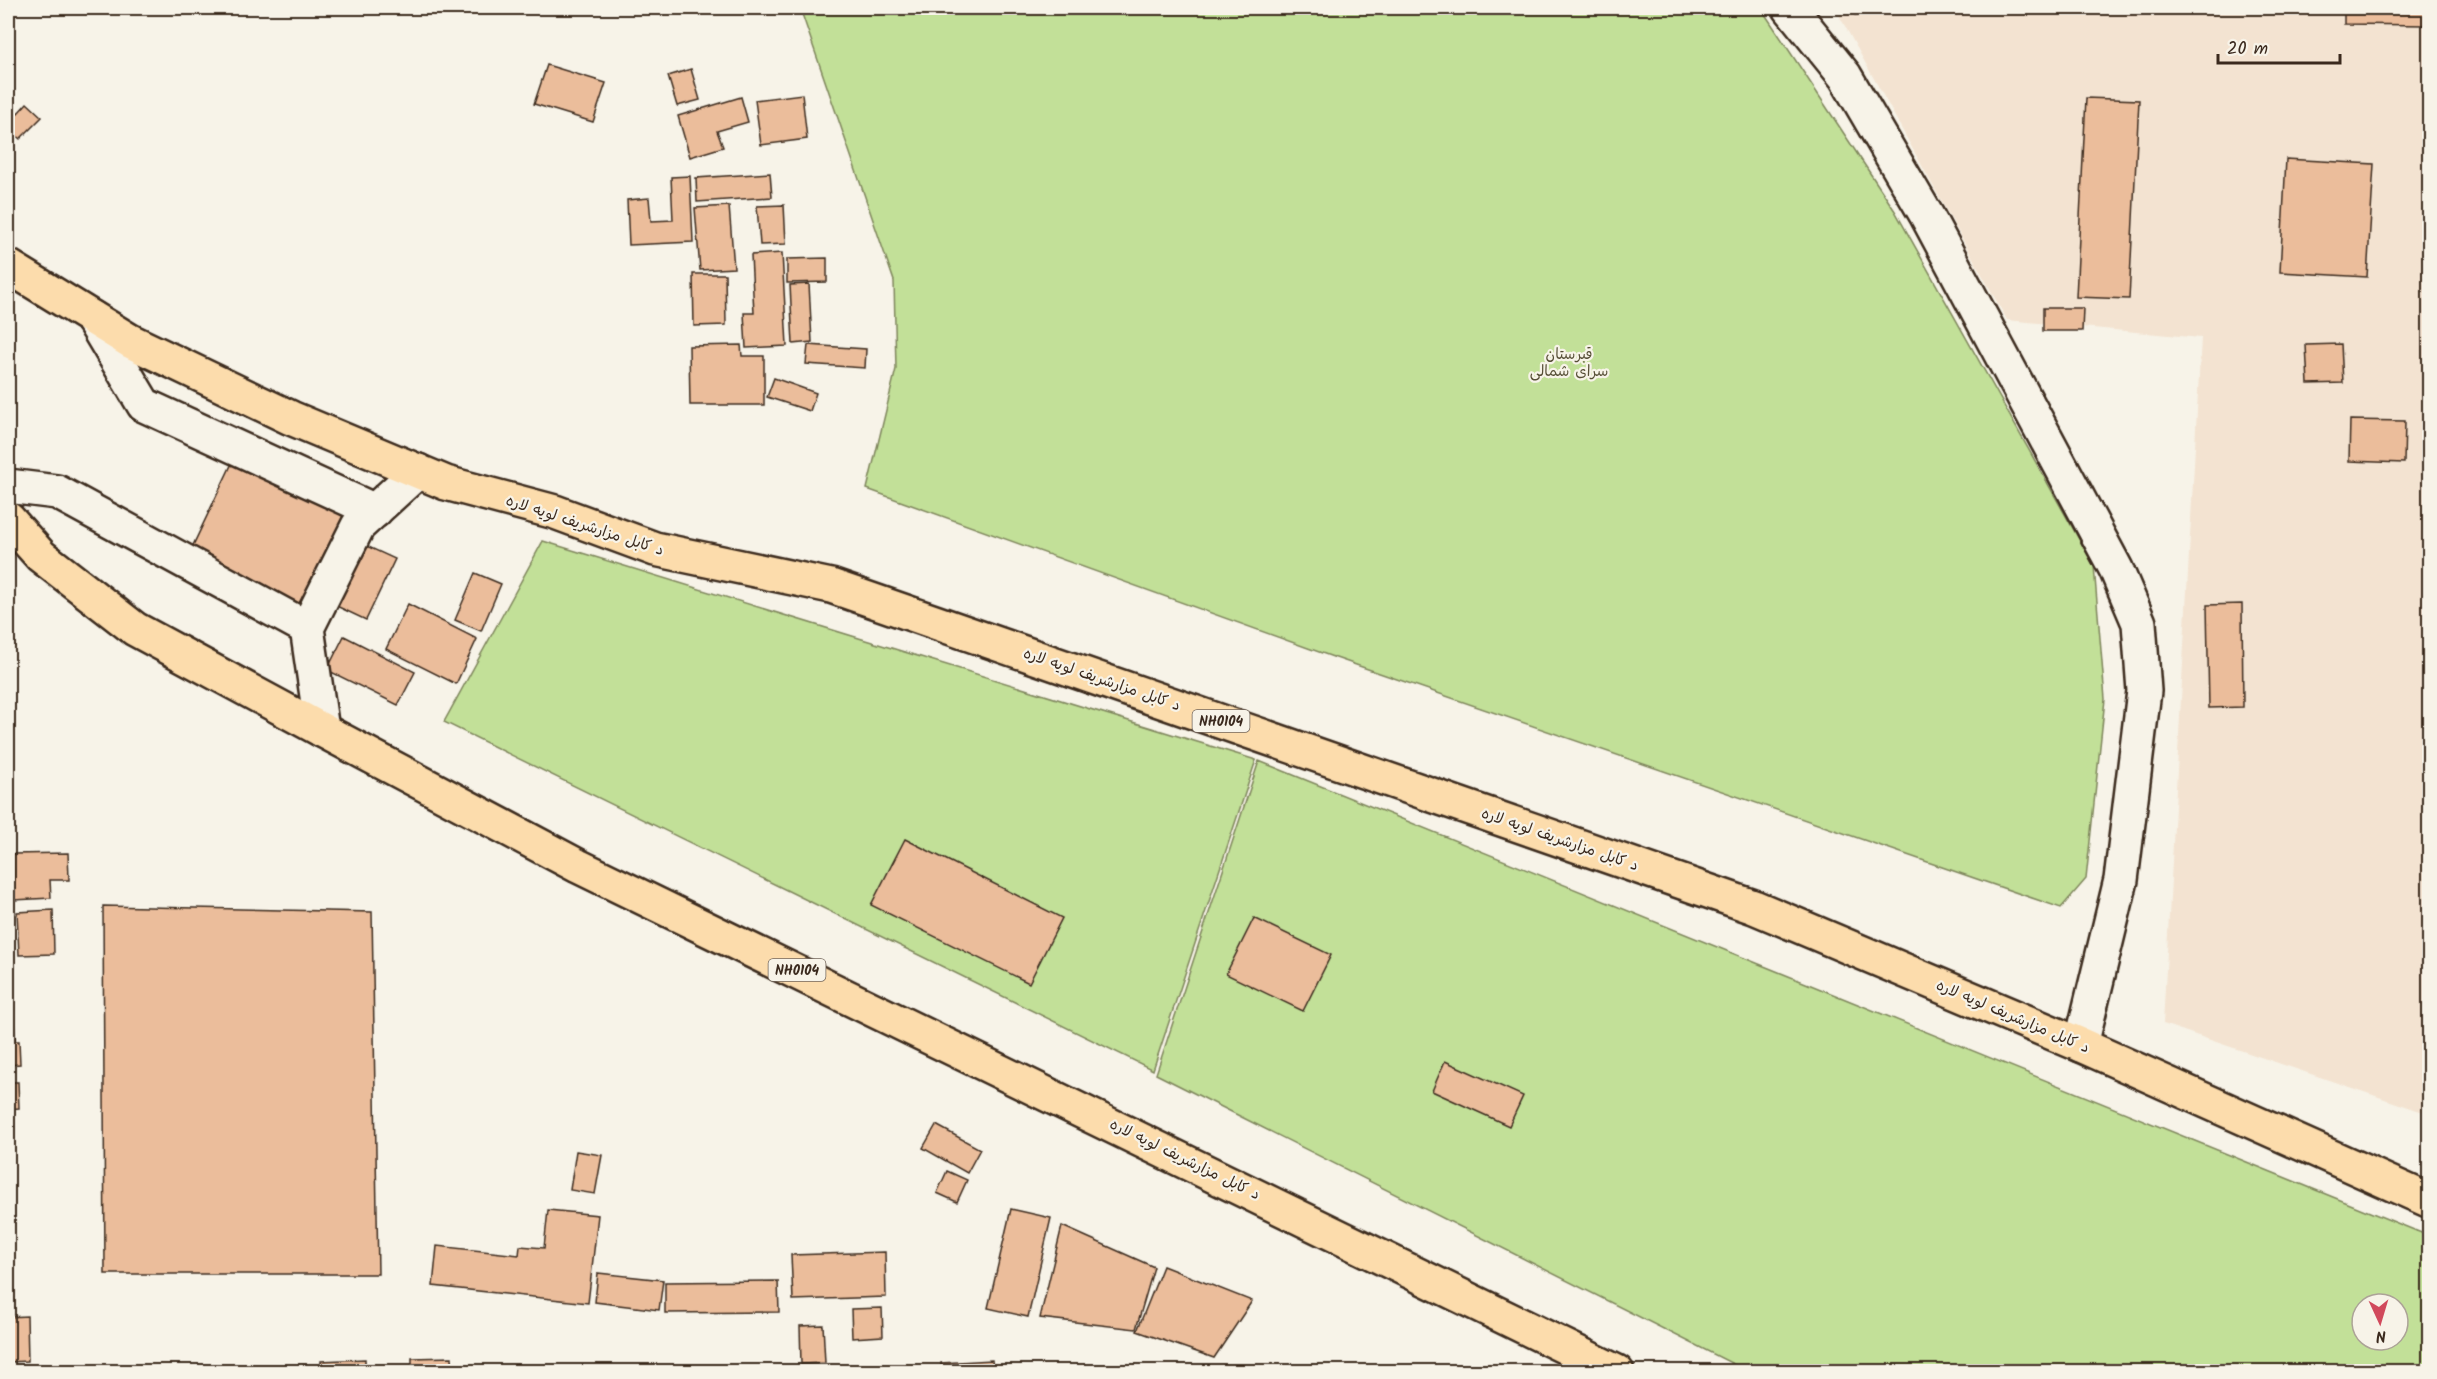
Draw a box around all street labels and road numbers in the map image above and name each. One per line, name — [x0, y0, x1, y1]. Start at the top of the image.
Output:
street label: د کابل مزارشریف لویه لاره — [503, 489, 667, 563]
street label: د کابل مزارشریف لویه لاره — [1020, 642, 1184, 718]
road number: NH0104 — [1192, 710, 1250, 732]
street label: د کابل مزارشریف لویه لاره — [1478, 802, 1642, 878]
road number: NH0104 — [768, 959, 826, 981]
street label: د کابل مزارشریف لویه لاره — [1932, 974, 2093, 1060]
street label: د کابل مزارشریف لویه لاره — [1105, 1113, 1264, 1207]

